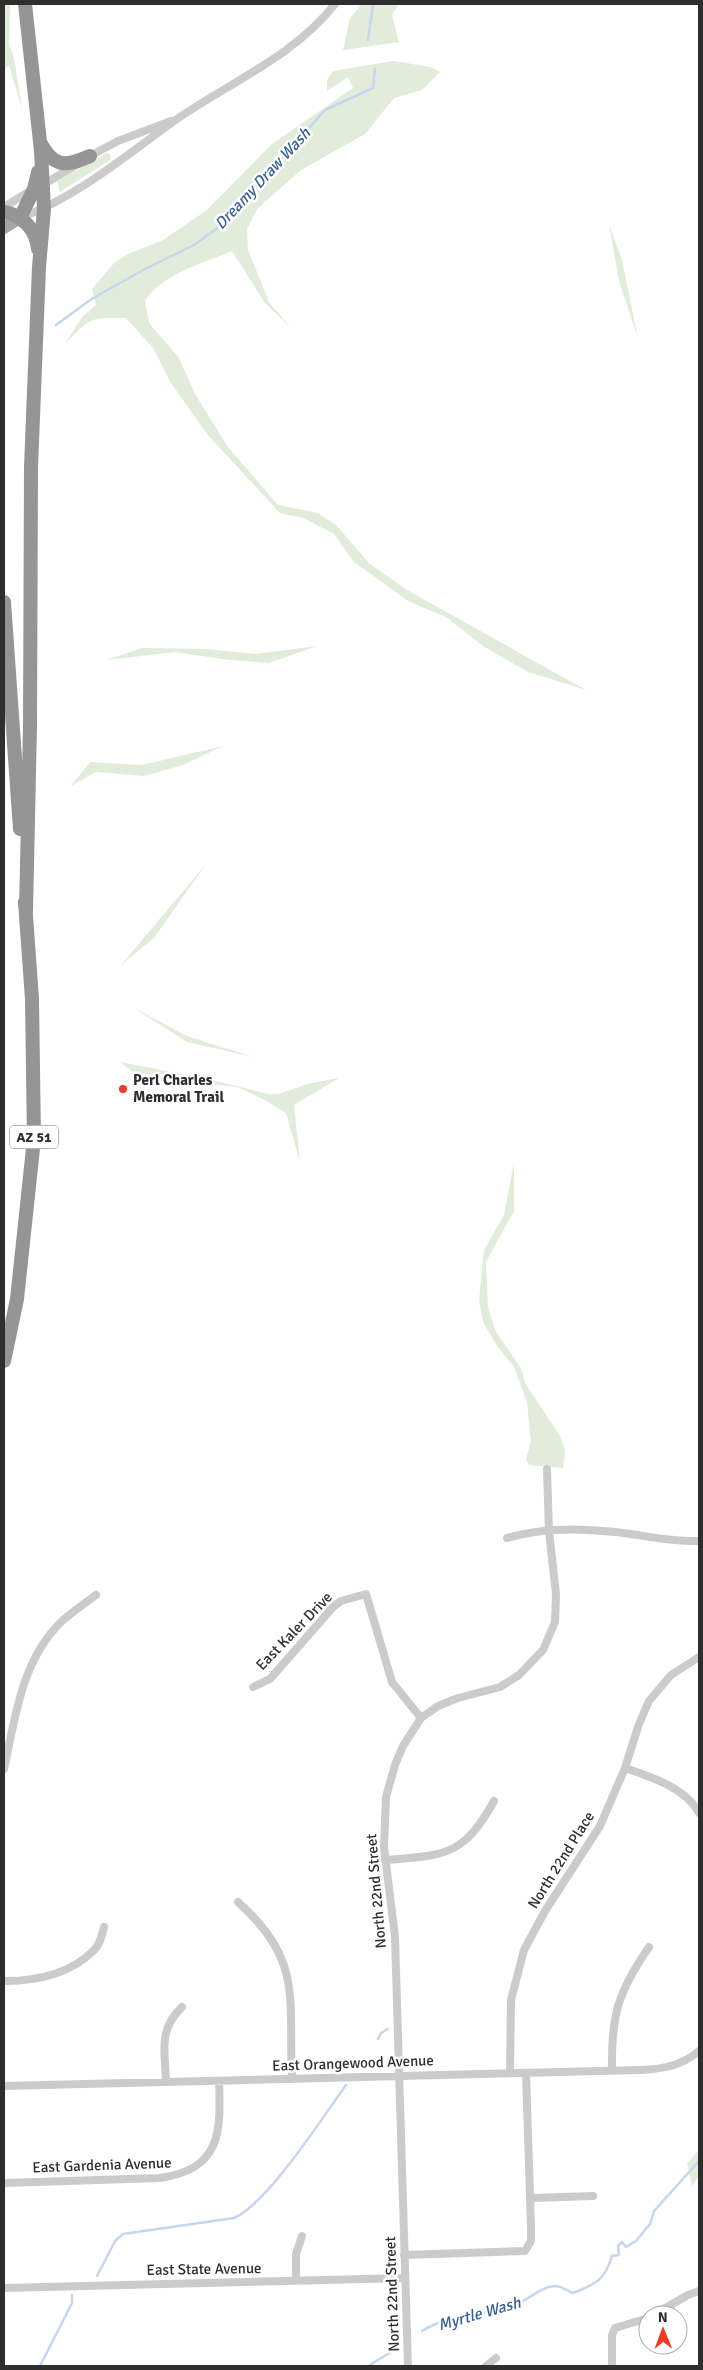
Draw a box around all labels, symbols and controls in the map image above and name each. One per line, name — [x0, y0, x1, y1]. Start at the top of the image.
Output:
water label: Dreamy Draw Wash — [211, 123, 316, 234]
place label: Perl Charles Memoral Trail — [133, 1071, 224, 1106]
marker: Perl Charles Memoral Trail — [117, 1083, 129, 1095]
road number: AZ 51 — [10, 1126, 58, 1148]
street label: East Kaler Drive — [252, 1588, 336, 1674]
street label: North 22nd Place — [524, 1808, 598, 1912]
street label: North 22nd Street — [362, 1833, 390, 1949]
street label: East Orangewood Avenue — [272, 2051, 434, 2075]
street label: East Gardenia Avenue — [32, 2154, 172, 2176]
street label: North 22nd Street — [381, 2236, 403, 2352]
street label: East State Avenue — [146, 2259, 262, 2279]
water label: Myrtle Wash — [436, 2292, 524, 2335]
north arrow — [638, 2305, 688, 2355]
text: N — [658, 2309, 668, 2326]

